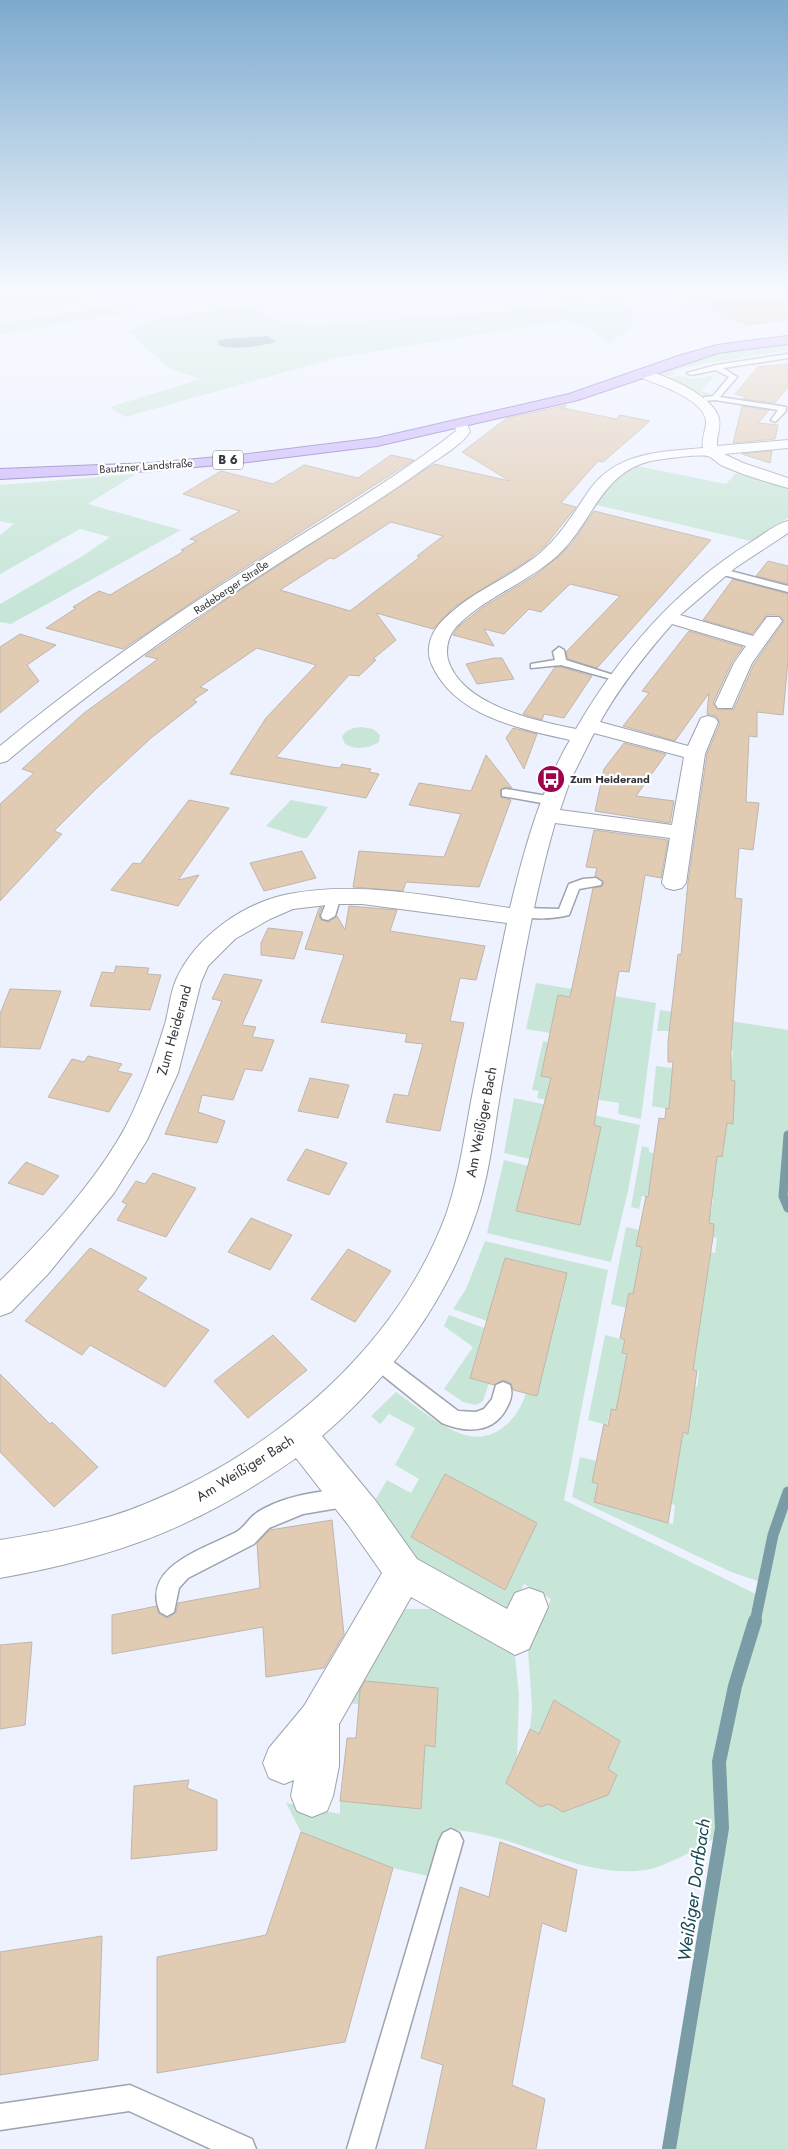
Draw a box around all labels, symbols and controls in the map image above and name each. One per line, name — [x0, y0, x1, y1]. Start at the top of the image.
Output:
road number: B 6 — [213, 450, 243, 470]
street label: Bautzner Landstraße — [99, 455, 194, 477]
street label: Radeberger Straße — [190, 556, 272, 618]
bus stop icon: Zum Heiderand — [536, 764, 566, 794]
place label: Zum Heiderand — [570, 771, 650, 787]
street label: Zum Heiderand — [152, 983, 196, 1077]
street label: Am Weißiger Bach — [460, 1065, 502, 1179]
street label: Am Weißiger Bach — [192, 1430, 298, 1506]
water label: Weißiger Dorfbach — [671, 1817, 717, 1963]

